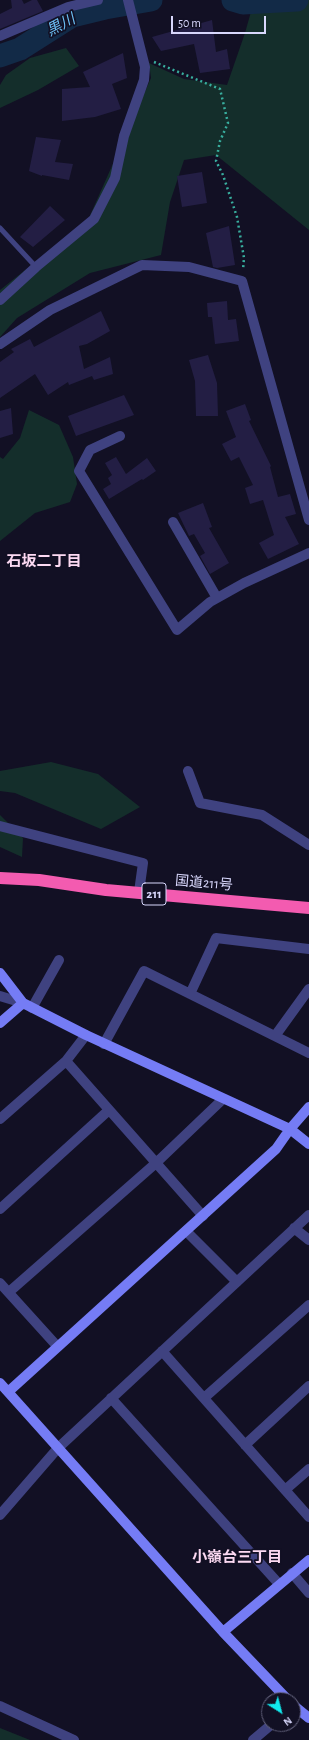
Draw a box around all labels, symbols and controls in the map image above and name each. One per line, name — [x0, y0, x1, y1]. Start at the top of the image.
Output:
scale bar — [173, 8, 268, 34]
water label: 黒川 — [44, 10, 78, 40]
text: 50 m — [178, 17, 201, 29]
district label: 石坂二丁目 — [7, 552, 81, 570]
street label: 国道211号 — [174, 872, 234, 894]
road number: 211 — [142, 883, 166, 905]
district label: 小嶺台三丁目 — [192, 1548, 282, 1566]
north arrow — [261, 1692, 301, 1732]
text: N — [281, 1715, 294, 1728]

